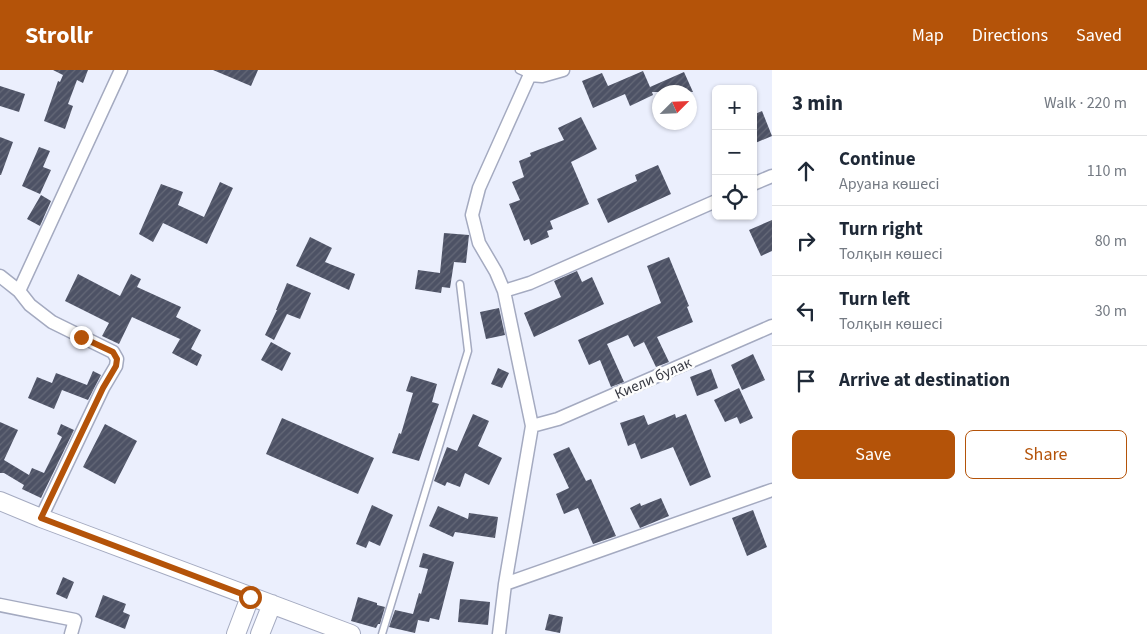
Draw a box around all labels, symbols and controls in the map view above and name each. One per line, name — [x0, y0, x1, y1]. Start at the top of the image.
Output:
text: Strollr — [25, 18, 93, 53]
text: Map — [912, 23, 944, 48]
text: Directions — [972, 23, 1048, 48]
text: Saved — [1076, 23, 1122, 48]
north arrow — [652, 85, 697, 130]
map controls — [712, 85, 757, 220]
button: + — [712, 85, 757, 130]
text: 3 min — [792, 88, 843, 118]
text: Walk · 220 m — [1044, 92, 1127, 114]
button: − — [712, 130, 757, 175]
text: Continue — [839, 146, 916, 173]
icon: ahead — [792, 157, 820, 185]
text: 110 m — [1087, 160, 1127, 182]
text: Аруана көшесі — [839, 173, 939, 195]
button: locate — [712, 175, 757, 220]
text: Turn right — [839, 216, 923, 243]
icon: right — [792, 227, 820, 255]
text: 80 m — [1095, 230, 1127, 252]
text: Толқын көшесі — [839, 243, 943, 265]
text: Turn left — [839, 286, 910, 313]
icon: left — [792, 297, 820, 325]
text: 30 m — [1095, 300, 1127, 322]
text: Толқын көшесі — [839, 313, 943, 335]
route end — [70, 326, 93, 349]
street label: Киели булак — [612, 352, 695, 405]
icon: arrive — [792, 367, 820, 395]
text: Arrive at destination — [839, 367, 1010, 394]
button: Save — [792, 430, 955, 479]
button: Share — [965, 430, 1127, 479]
route start — [239, 586, 262, 609]

